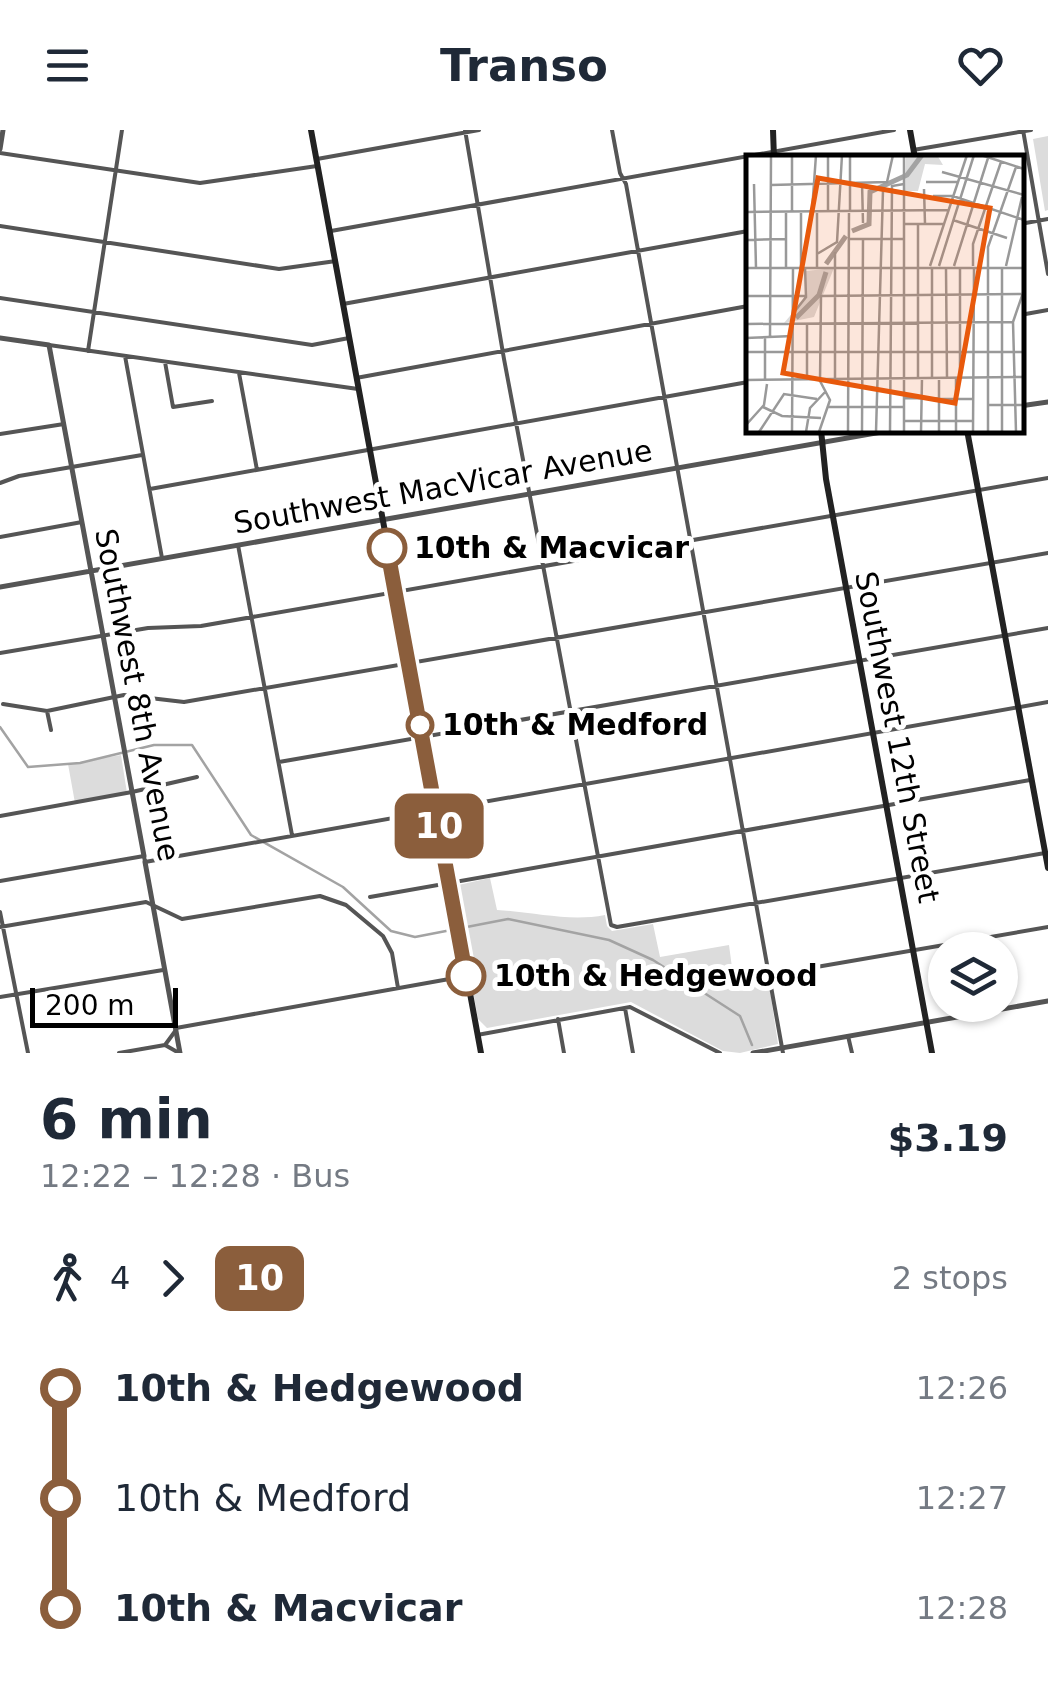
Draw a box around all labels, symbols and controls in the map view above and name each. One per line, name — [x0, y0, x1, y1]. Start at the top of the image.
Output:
icon: menu — [40, 38, 95, 93]
icon: heart — [953, 38, 1008, 93]
text: Transo — [440, 39, 608, 92]
inset map — [746, 155, 1023, 432]
street label: Southwest MacVicar Avenue — [231, 432, 655, 541]
street label: Southwest 8th Avenue — [88, 526, 187, 864]
marker: 10th & Macvicar — [368, 529, 406, 567]
place label: 10th & Macvicar — [414, 530, 689, 565]
street label: Southwest 12th Street — [848, 568, 947, 906]
place label: 10th & Medford — [442, 707, 708, 742]
marker: 10th & Medford — [407, 712, 433, 738]
line badge: 10 — [394, 794, 484, 858]
text: 10 — [415, 806, 463, 846]
map controls — [928, 932, 1018, 1022]
button: layers — [928, 932, 1018, 1022]
marker: 10th & Hedgewood — [447, 957, 485, 995]
place label: 10th & Hedgewood — [494, 958, 818, 993]
scale bar — [30, 983, 178, 1028]
text: 200 m — [45, 989, 135, 1022]
text: 6 min — [40, 1087, 213, 1151]
text: $3.19 — [888, 1116, 1008, 1160]
text: 12:22 – 12:28 · Bus — [40, 1157, 350, 1195]
icon: walk — [40, 1251, 95, 1306]
icon: forward — [145, 1251, 200, 1306]
text: 10 — [235, 1258, 284, 1298]
text: 4 — [110, 1259, 130, 1297]
text: 2 stops — [892, 1259, 1008, 1297]
text: 10th & Hedgewood — [114, 1366, 524, 1410]
text: 12:26 — [916, 1369, 1008, 1407]
text: 10th & Medford — [114, 1476, 411, 1520]
text: 12:27 — [916, 1479, 1008, 1517]
text: 10th & Macvicar — [114, 1586, 462, 1630]
text: 12:28 — [916, 1589, 1008, 1627]

